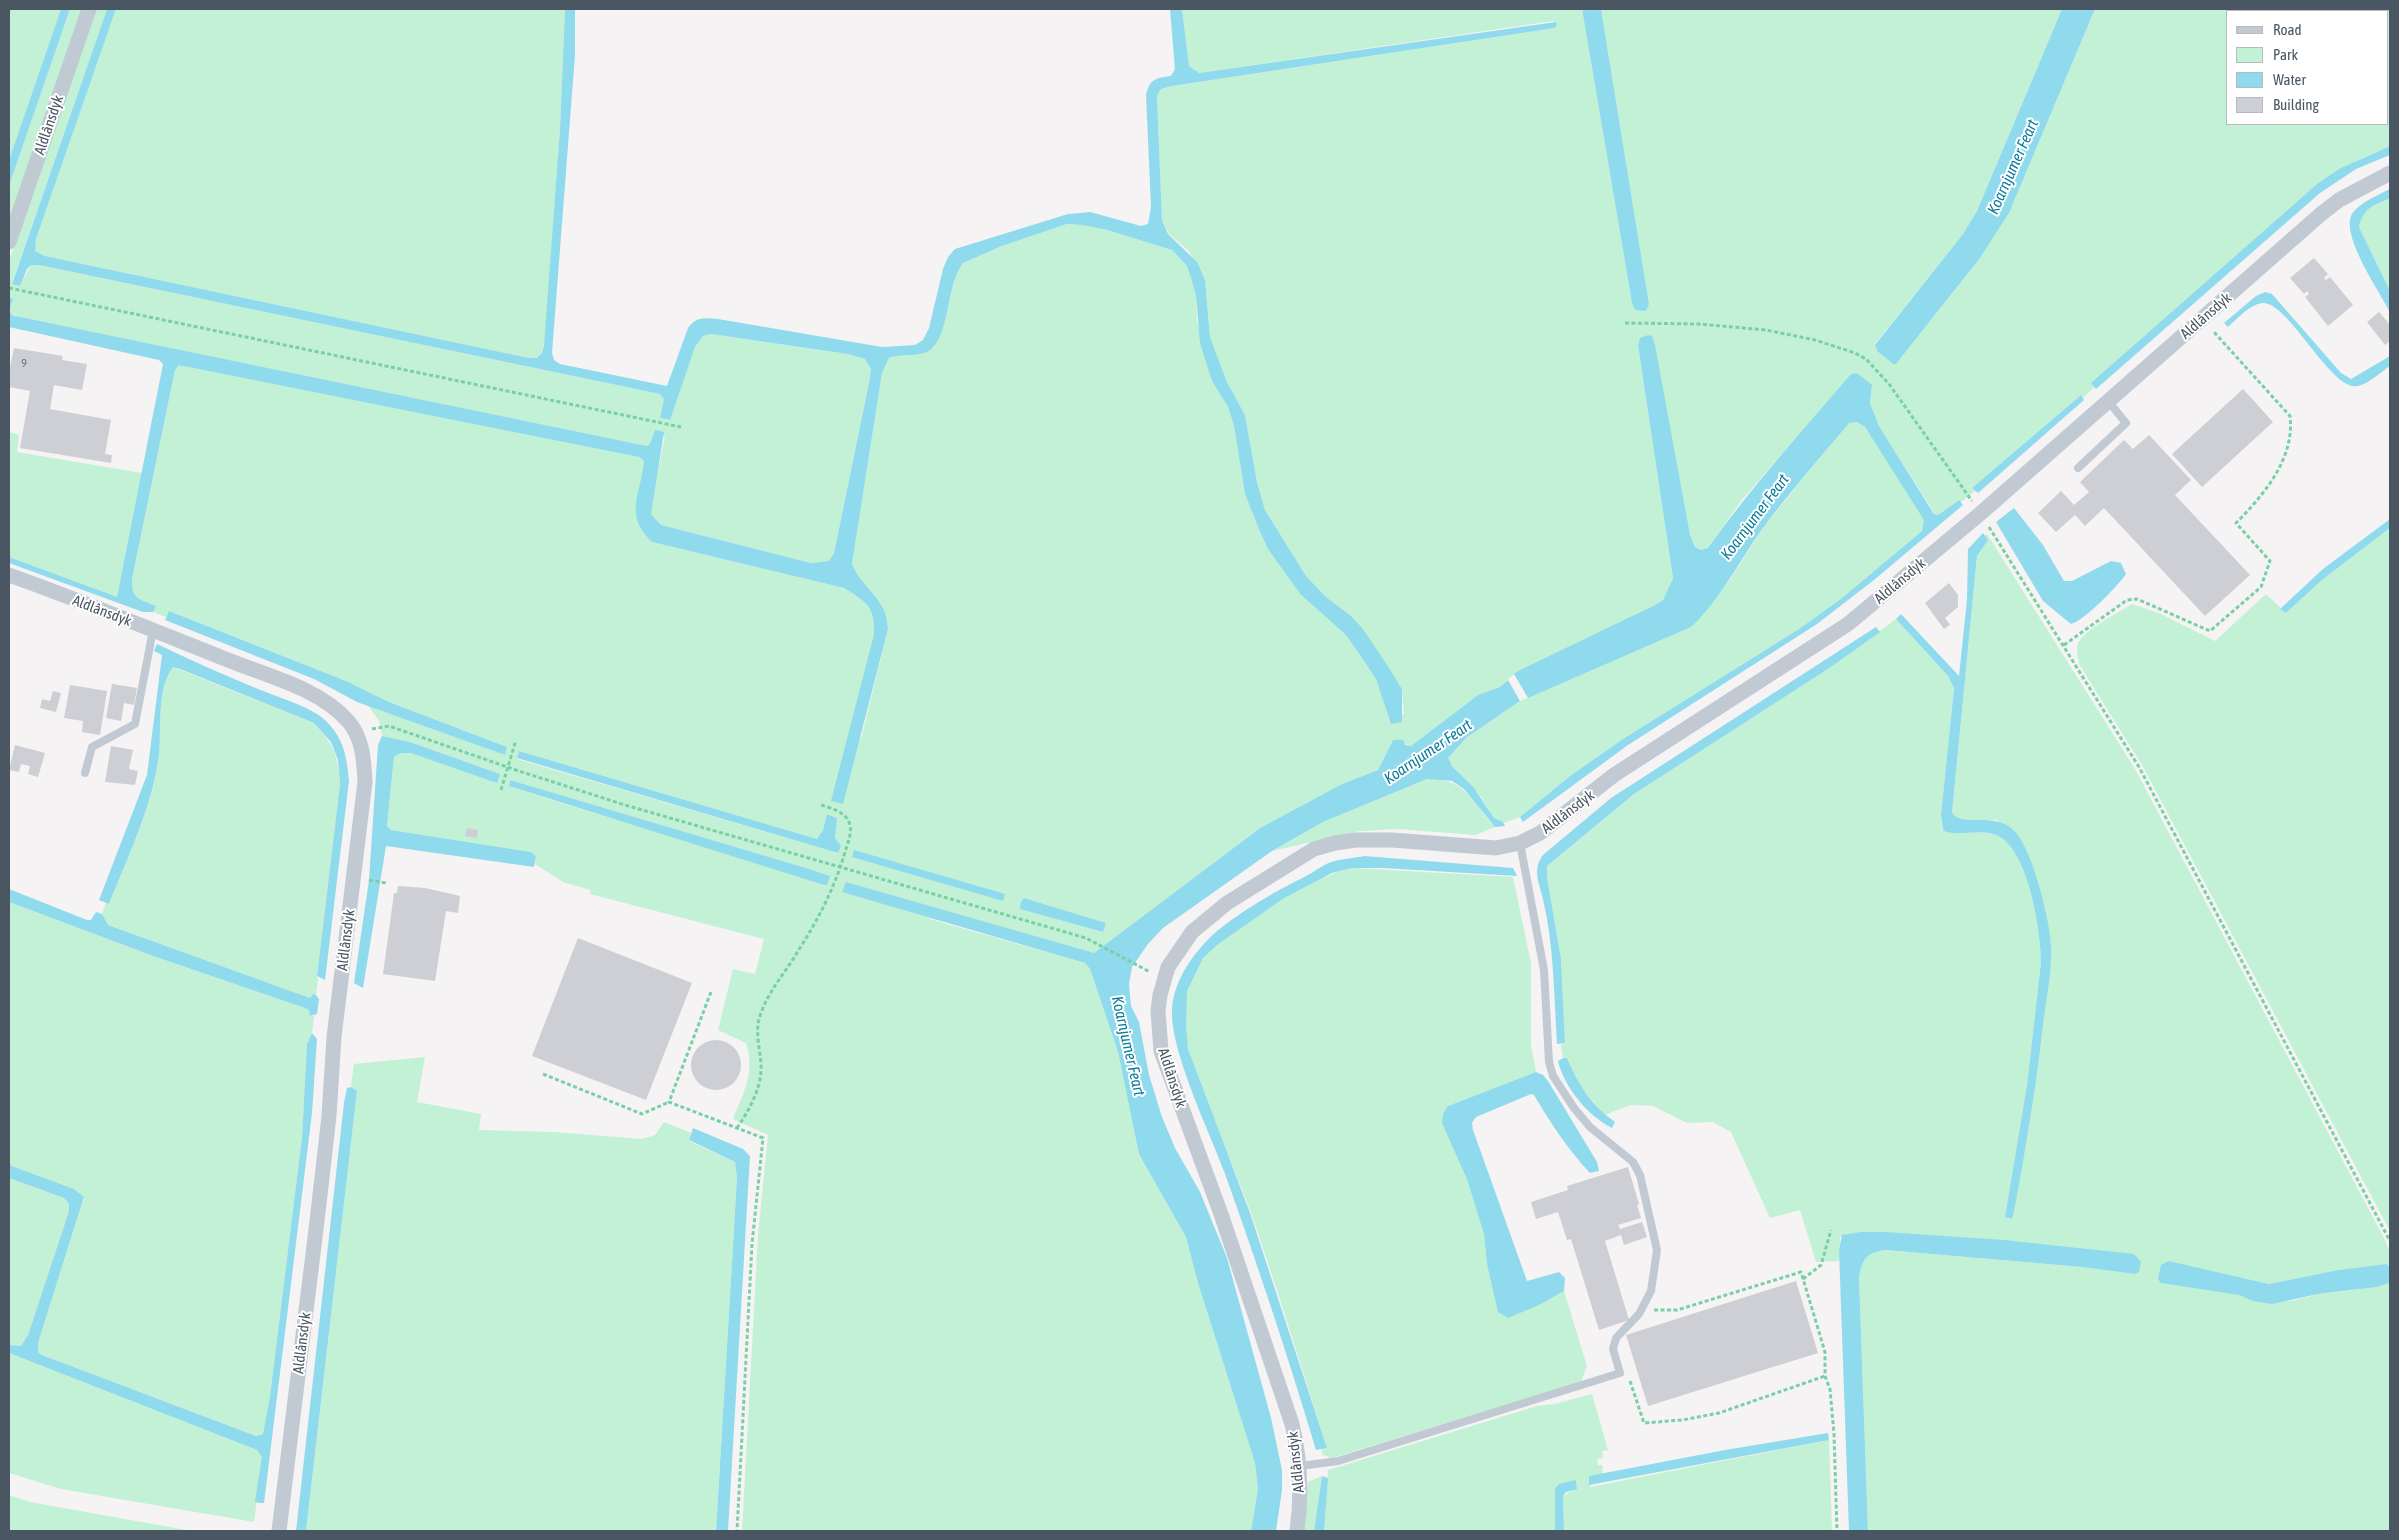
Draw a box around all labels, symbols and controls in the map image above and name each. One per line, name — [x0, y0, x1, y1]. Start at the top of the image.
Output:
legend — [2226, 10, 2389, 125]
text: Road — [2273, 21, 2302, 38]
text: Park — [2273, 46, 2298, 63]
text: Water — [2273, 71, 2306, 88]
street label: Aldlânsdyk — [30, 93, 68, 157]
text: Building — [2273, 96, 2319, 113]
water label: Koarnjumer Feart — [1984, 117, 2042, 217]
street label: Aldlânsdyk — [2177, 289, 2235, 343]
house number: 9 — [21, 356, 27, 370]
water label: Koarnjumer Feart — [1717, 471, 1793, 563]
street label: Aldlânsdyk — [1871, 554, 1929, 608]
street label: Aldlânsdyk — [70, 592, 134, 630]
water label: Koarnjumer Feart — [1380, 716, 1476, 788]
street label: Aldlânsdyk — [1538, 786, 1598, 838]
street label: Aldlânsdyk — [333, 908, 359, 972]
water label: Koarnjumer Feart — [1107, 994, 1149, 1098]
street label: Aldlânsdyk — [1154, 1046, 1190, 1110]
street label: Aldlânsdyk — [289, 1311, 315, 1375]
street label: Aldlânsdyk — [1284, 1430, 1308, 1494]

